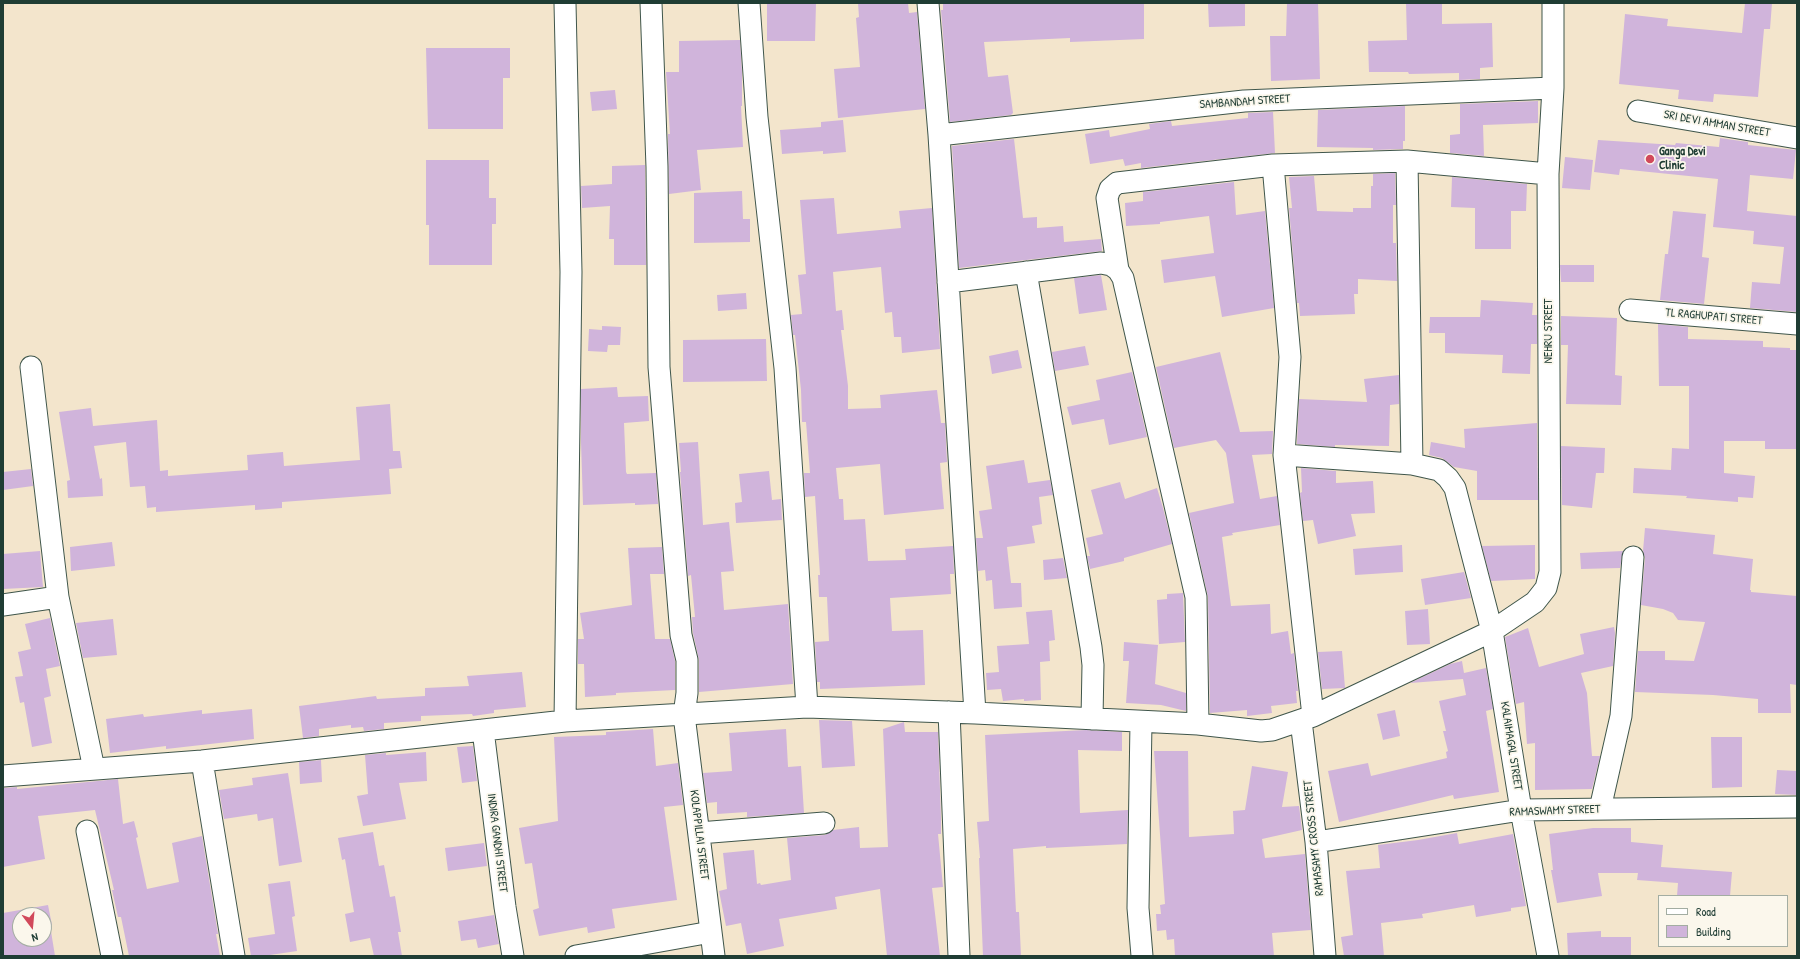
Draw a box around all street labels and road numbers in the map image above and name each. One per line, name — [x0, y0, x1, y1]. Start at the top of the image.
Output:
street label: SAMBANDAM STREET — [1199, 92, 1291, 112]
street label: SRI DEVI AMMAN STREET — [1663, 108, 1771, 140]
street label: NEHRU STREET — [1542, 299, 1556, 363]
street label: TL RAGHUPATI STREET — [1665, 306, 1763, 328]
street label: KALAIMAGAL STREET — [1497, 700, 1525, 792]
street label: RAMASAMY CROSS STREET — [1301, 779, 1327, 897]
street label: KOLAPPILLAI STREET — [686, 789, 712, 881]
street label: INDIRA GANDHI STREET — [484, 793, 510, 893]
street label: RAMASWAMY STREET — [1509, 802, 1601, 820]

